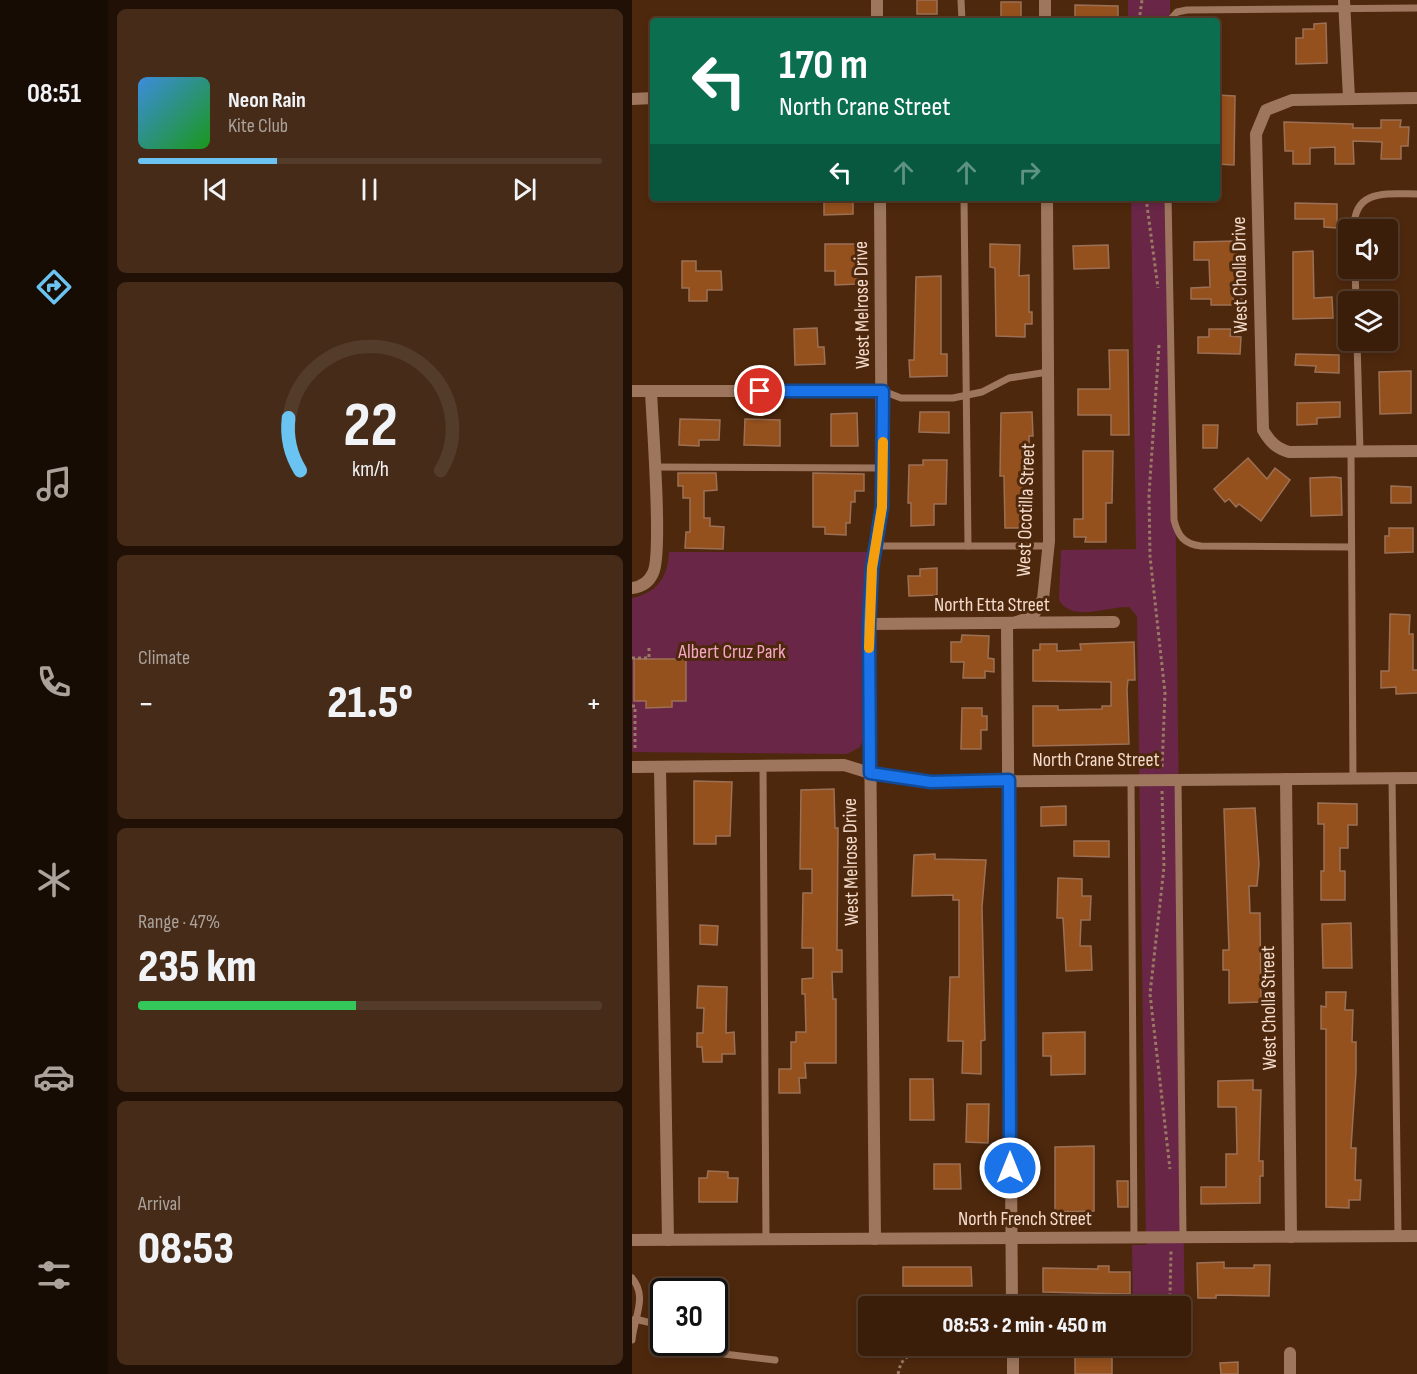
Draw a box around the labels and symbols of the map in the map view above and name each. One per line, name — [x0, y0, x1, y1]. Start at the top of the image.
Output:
street label: West Cholla Drive — [1227, 216, 1253, 334]
street label: West Melrose Drive — [849, 241, 875, 369]
pin — [734, 365, 785, 416]
street label: West Ocotilla Street — [1012, 443, 1040, 577]
street label: North Etta Street — [934, 593, 1050, 617]
park label: Albert Cruz Park — [677, 640, 786, 664]
street label: North Crane Street — [1032, 748, 1160, 772]
street label: West Melrose Drive — [838, 798, 864, 926]
street label: West Cholla Street — [1256, 946, 1282, 1070]
position arrow — [978, 1136, 1042, 1200]
street label: North French Street — [958, 1207, 1092, 1231]
speed limit sign: 30 — [650, 1278, 728, 1356]

